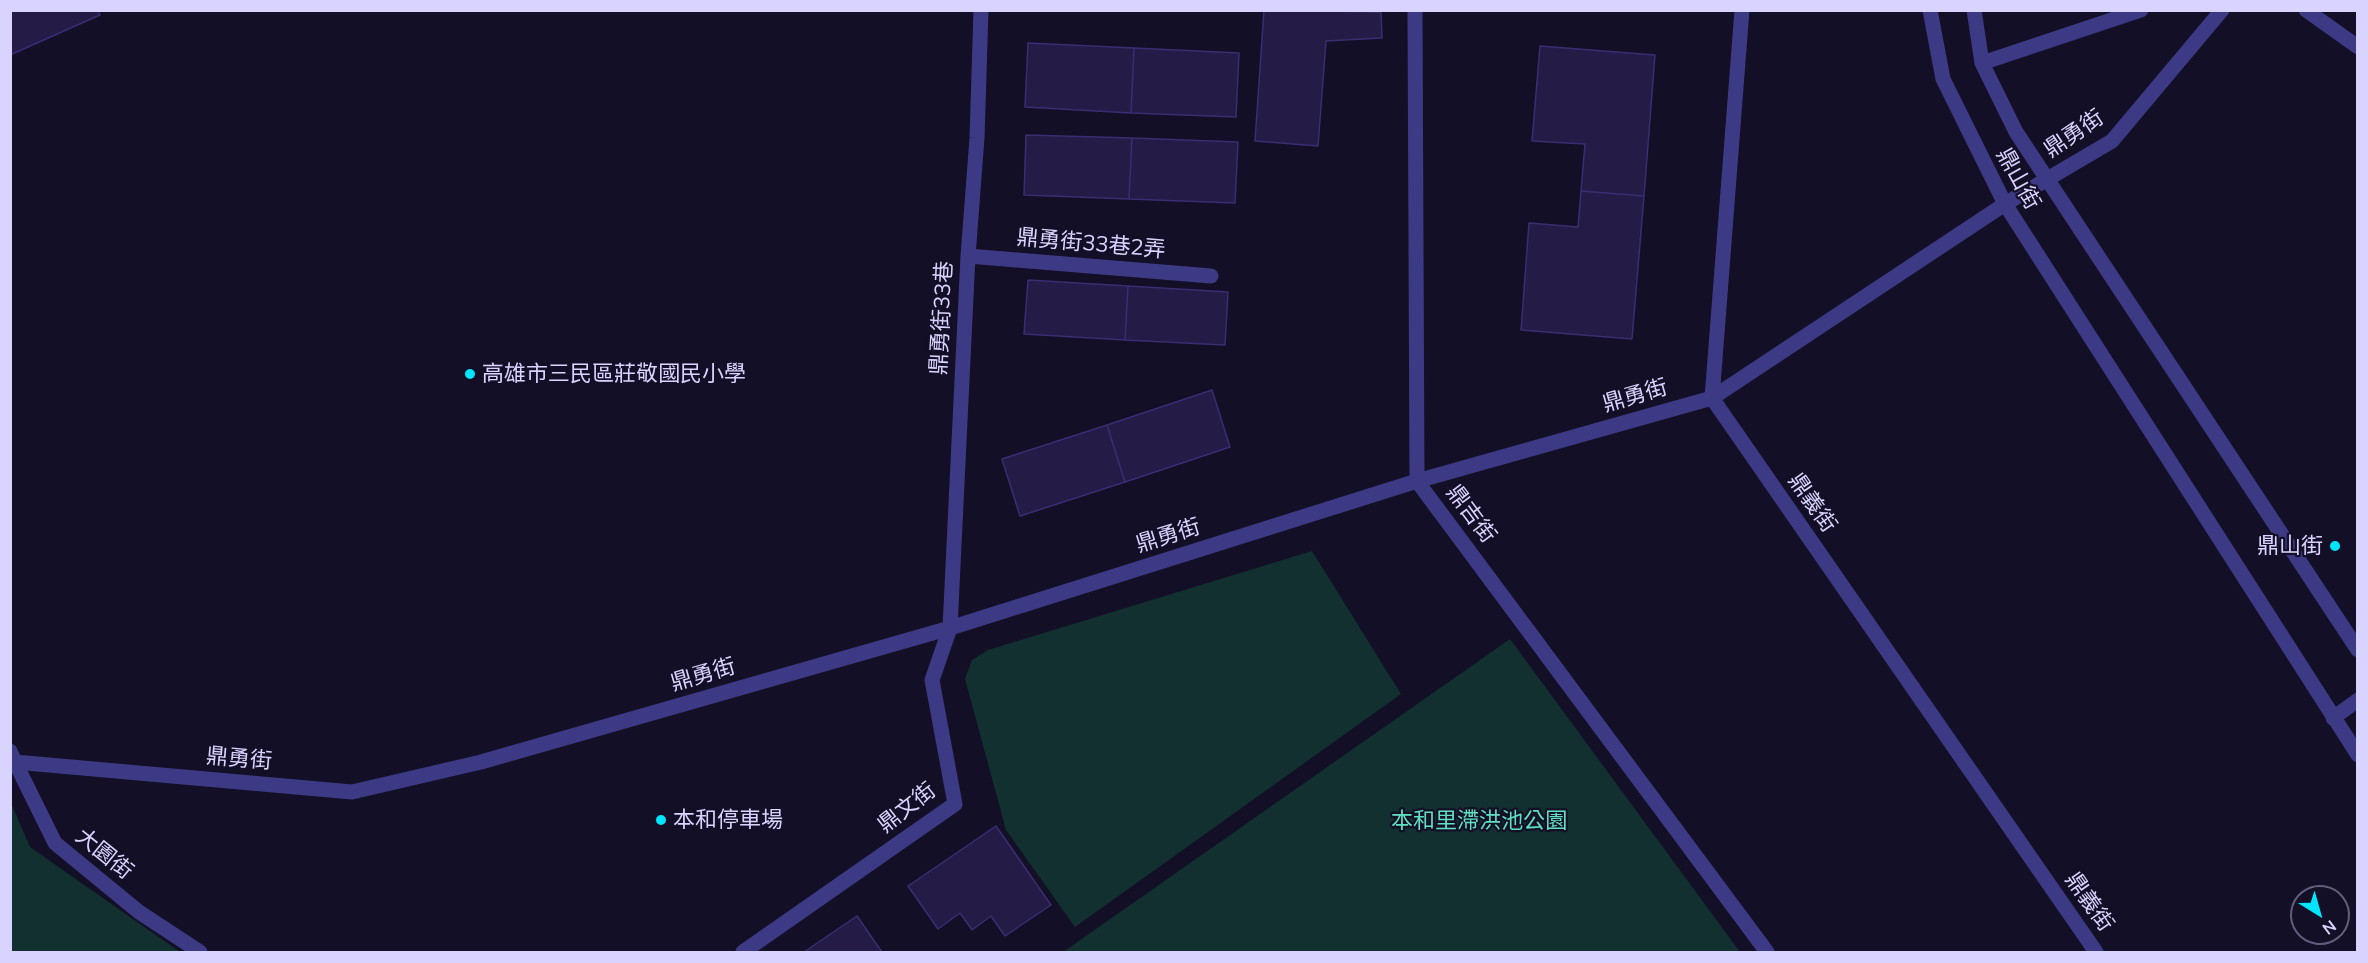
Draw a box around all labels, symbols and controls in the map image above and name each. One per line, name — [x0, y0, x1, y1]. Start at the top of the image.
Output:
street label: 鼎勇街 — [2039, 105, 2109, 163]
street label: 鼎山街 — [1990, 144, 2046, 214]
street label: 鼎勇街33巷2弄 — [1015, 224, 1167, 264]
street label: 鼎勇街33巷 — [926, 260, 958, 376]
place label: 高雄市三民區莊敬國民小學 — [482, 361, 746, 387]
marker: 高雄市三民區莊敬國民小學 — [463, 367, 477, 381]
street label: 鼎勇街 — [1600, 374, 1670, 418]
street label: 鼎義街 — [1782, 468, 1842, 538]
street label: 鼎吉街 — [1441, 480, 1501, 548]
street label: 鼎勇街 — [1133, 514, 1203, 558]
place label: 鼎山街 — [2257, 533, 2323, 559]
marker: 鼎山街 — [2328, 539, 2342, 553]
street label: 鼎勇街 — [668, 653, 738, 697]
street label: 鼎勇街 — [205, 743, 273, 775]
street label: 鼎文街 — [873, 777, 941, 839]
place label: 本和停車場 — [673, 807, 783, 833]
park label: 本和里滯洪池公園 — [1391, 808, 1567, 834]
marker: 本和停車場 — [654, 813, 668, 827]
street label: 大園街 — [70, 823, 138, 885]
street label: 鼎義街 — [2059, 867, 2119, 937]
north arrow — [2290, 885, 2350, 945]
text: N — [2319, 916, 2340, 939]

